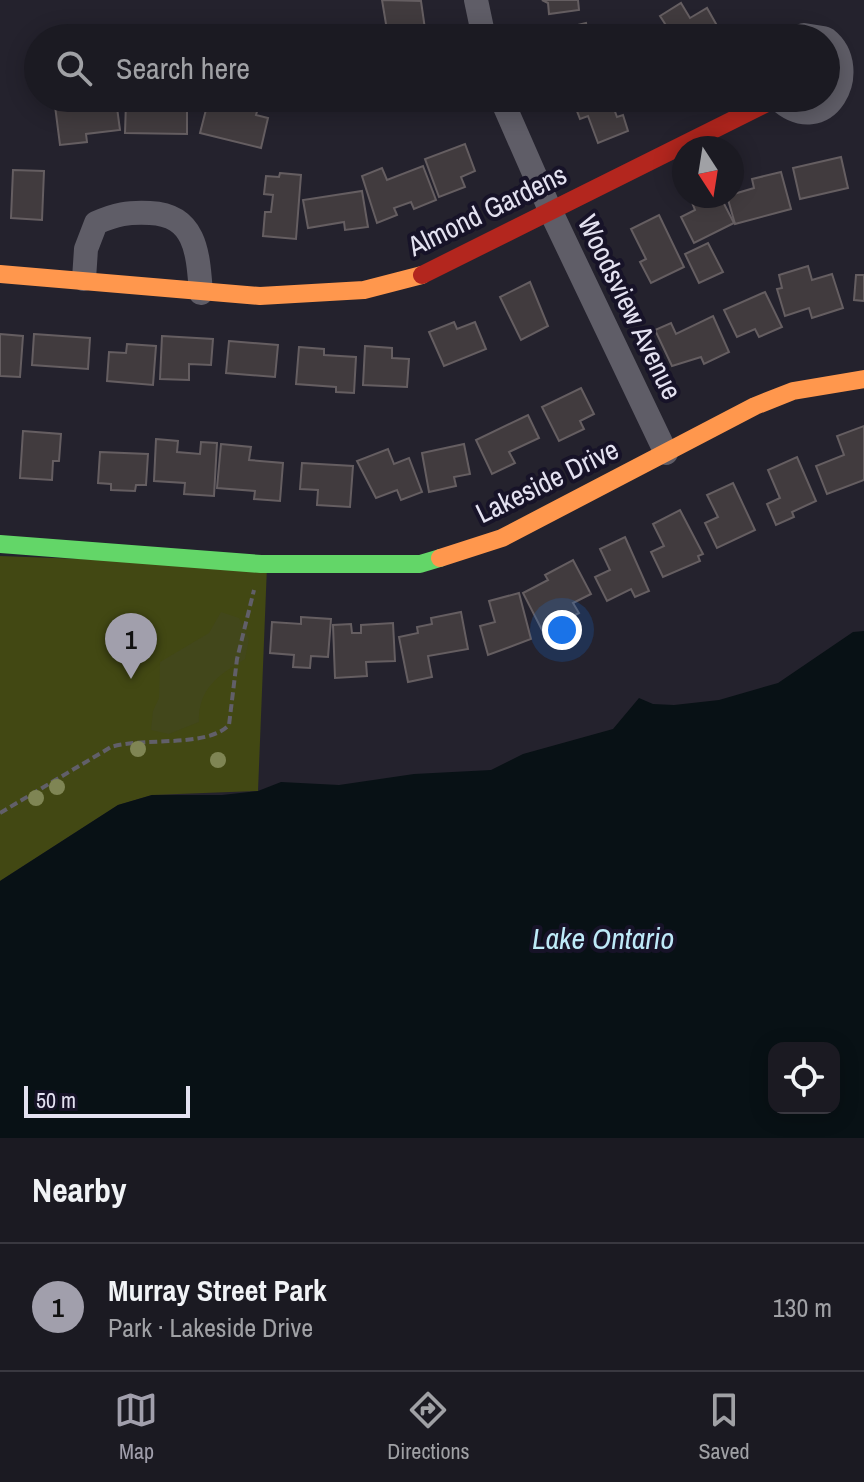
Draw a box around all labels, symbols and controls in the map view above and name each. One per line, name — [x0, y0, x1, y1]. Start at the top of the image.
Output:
search box — [24, 24, 840, 112]
icon: search — [52, 46, 96, 90]
text: Search here — [116, 48, 250, 88]
north arrow — [672, 136, 744, 208]
street label: Almond Gardens — [400, 155, 573, 265]
street label: Woodsview Avenue — [569, 208, 691, 406]
street label: Lakeside Drive — [469, 430, 625, 532]
your location — [542, 610, 582, 650]
pin: 1 — [105, 613, 157, 679]
water label: Lake Ontario — [532, 918, 674, 958]
map controls — [768, 1042, 840, 1114]
button: locate — [768, 1042, 840, 1114]
scale bar — [24, 1082, 190, 1118]
text: 50 m — [36, 1085, 76, 1115]
text: Nearby — [32, 1167, 127, 1213]
text: Murray Street Park — [108, 1270, 327, 1310]
text: 1 — [52, 1290, 64, 1325]
text: 130 m — [773, 1290, 832, 1325]
text: Park · Lakeside Drive — [108, 1310, 313, 1345]
tab: Map — [114, 1388, 158, 1466]
tab: Directions — [387, 1388, 470, 1466]
tab: Saved — [698, 1388, 750, 1466]

